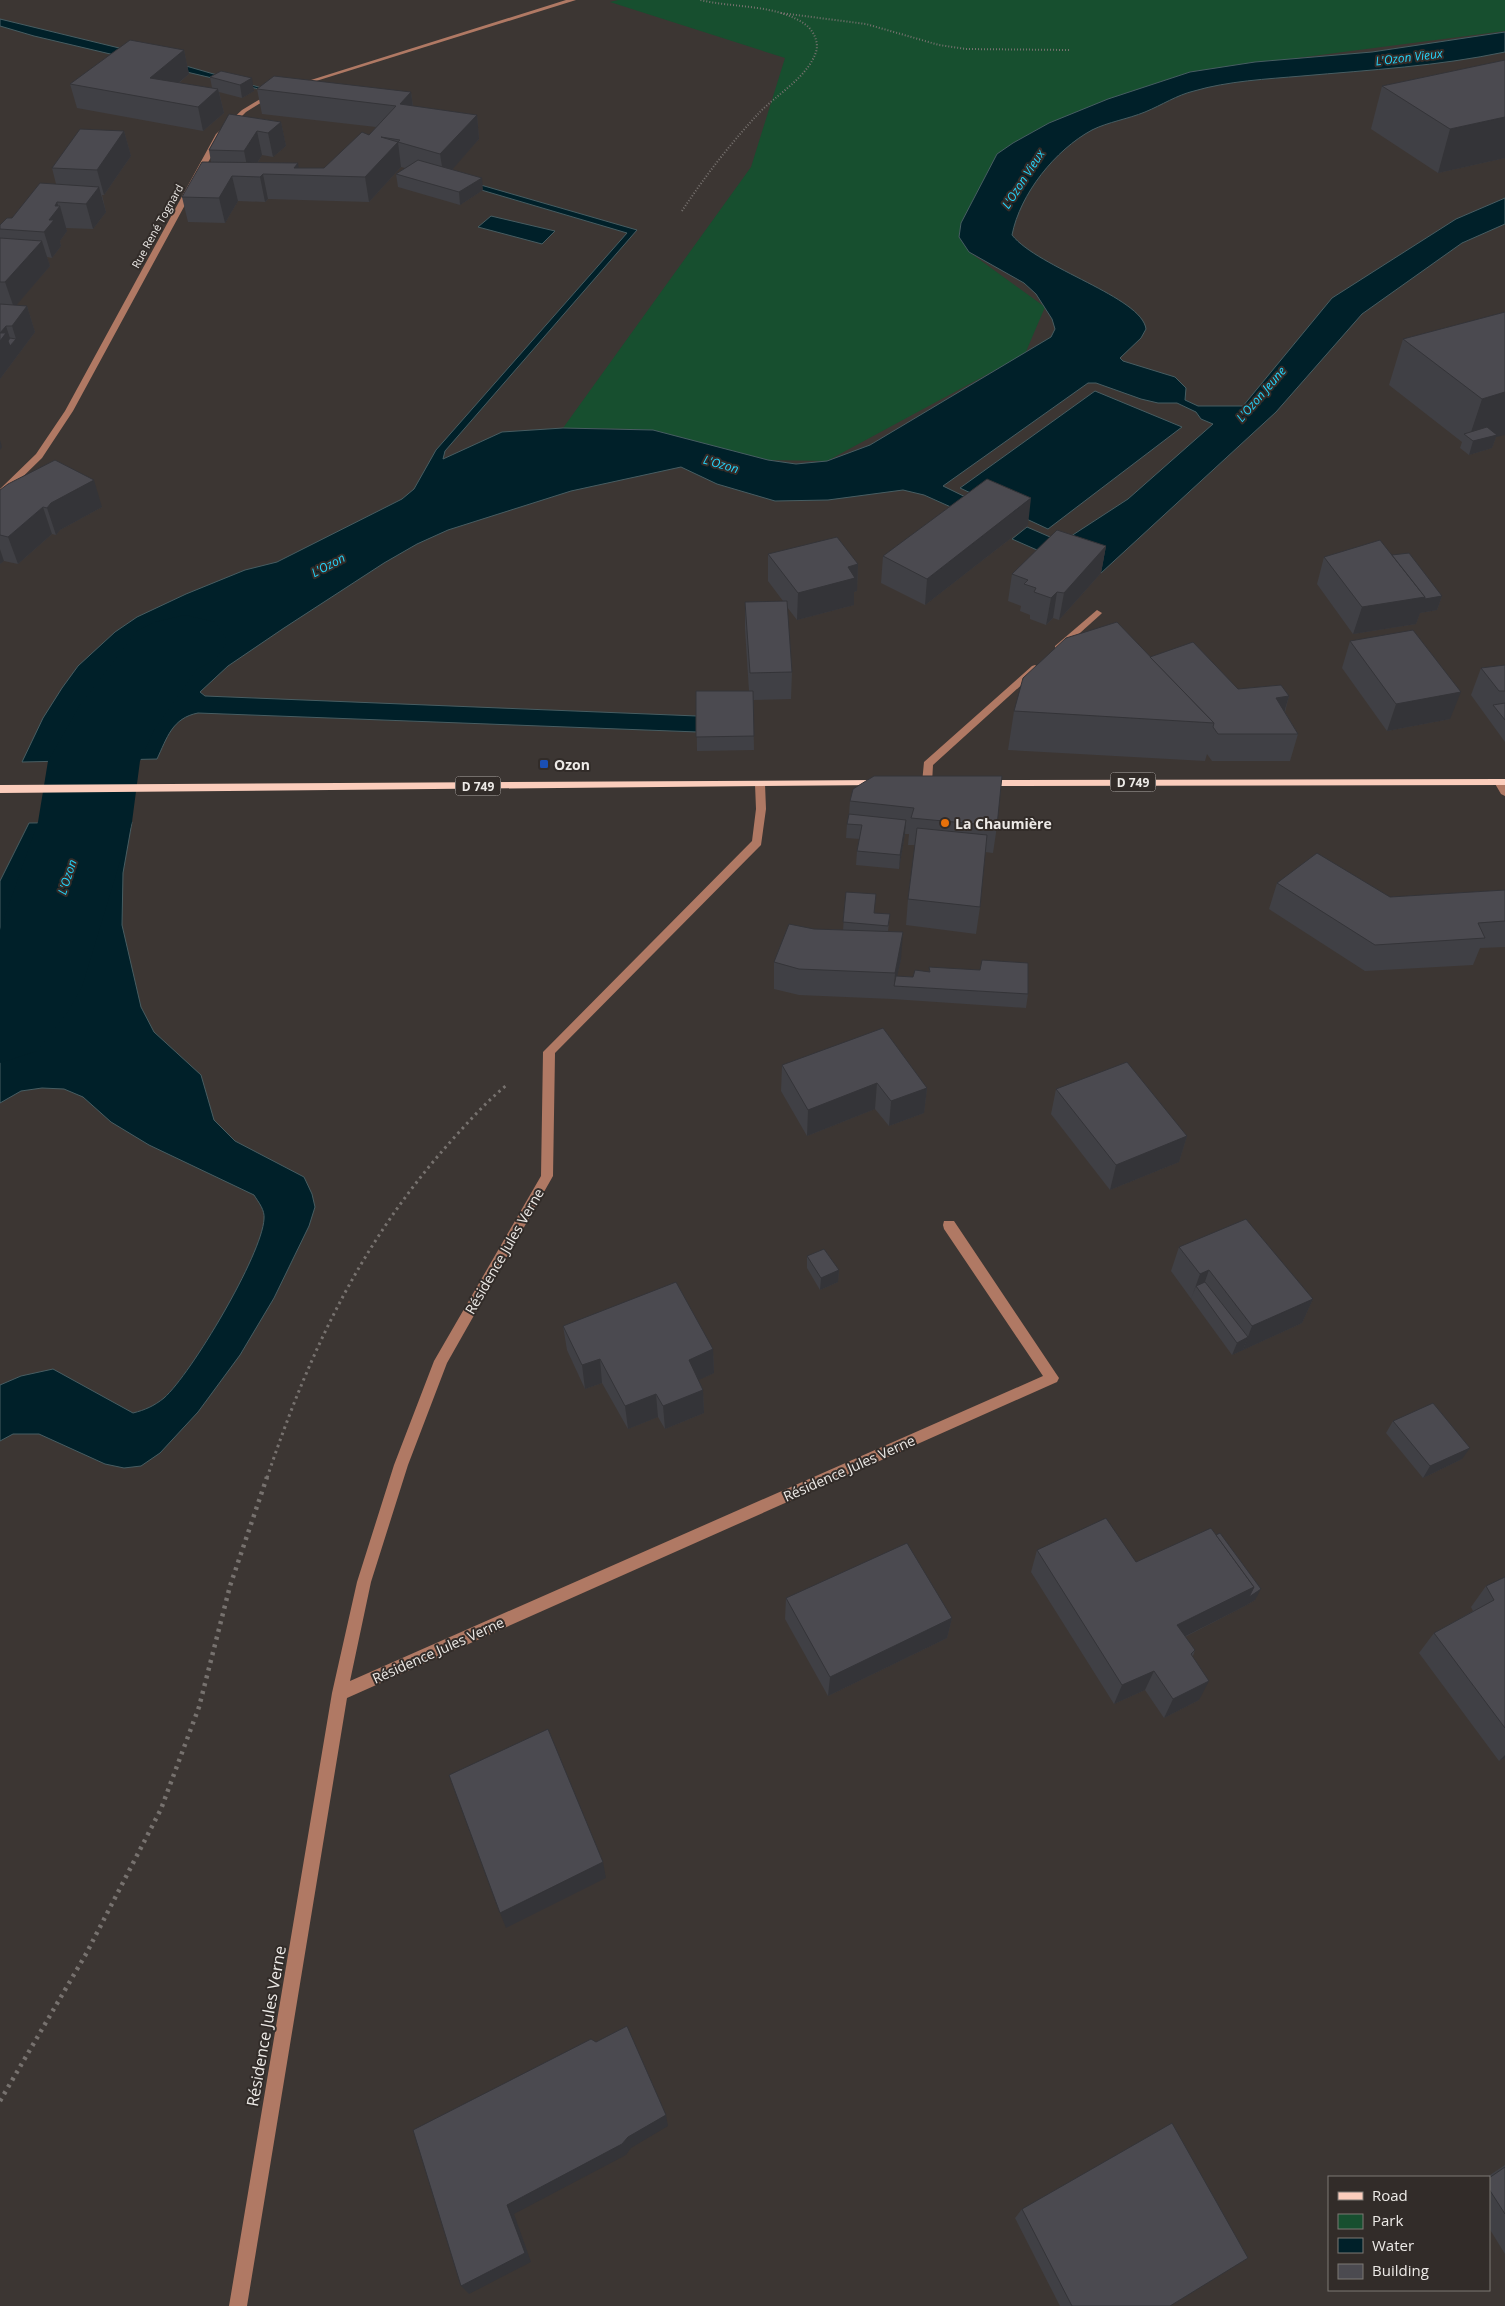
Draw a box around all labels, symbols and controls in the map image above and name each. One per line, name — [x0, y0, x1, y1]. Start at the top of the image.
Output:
water label: L'Ozon Vieux — [1375, 44, 1445, 70]
water label: L'Ozon Vieux — [998, 145, 1049, 212]
street label: Rue René Tognard — [128, 181, 186, 271]
water label: L'Ozon Jeune — [1232, 363, 1290, 425]
water label: L'Ozon — [701, 451, 741, 477]
water label: L'Ozon — [308, 549, 348, 581]
place label: Ozon — [554, 755, 590, 774]
marker: Ozon — [538, 758, 550, 770]
road number: D 749 — [1110, 772, 1156, 792]
road number: D 749 — [456, 776, 500, 796]
place label: La Chaumière — [955, 814, 1052, 833]
marker: La Chaumière — [939, 817, 951, 829]
water label: L'Ozon — [53, 857, 81, 897]
street label: Résidence Jules Verne — [460, 1184, 548, 1317]
street label: Résidence Jules Verne — [780, 1430, 918, 1506]
street label: Résidence Jules Verne — [369, 1612, 507, 1688]
street label: Résidence Jules Verne — [241, 1944, 291, 2108]
legend — [1328, 2176, 1490, 2291]
text: Road — [1372, 2185, 1408, 2205]
text: Park — [1372, 2210, 1403, 2230]
text: Water — [1372, 2235, 1414, 2255]
text: Building — [1372, 2260, 1429, 2280]

